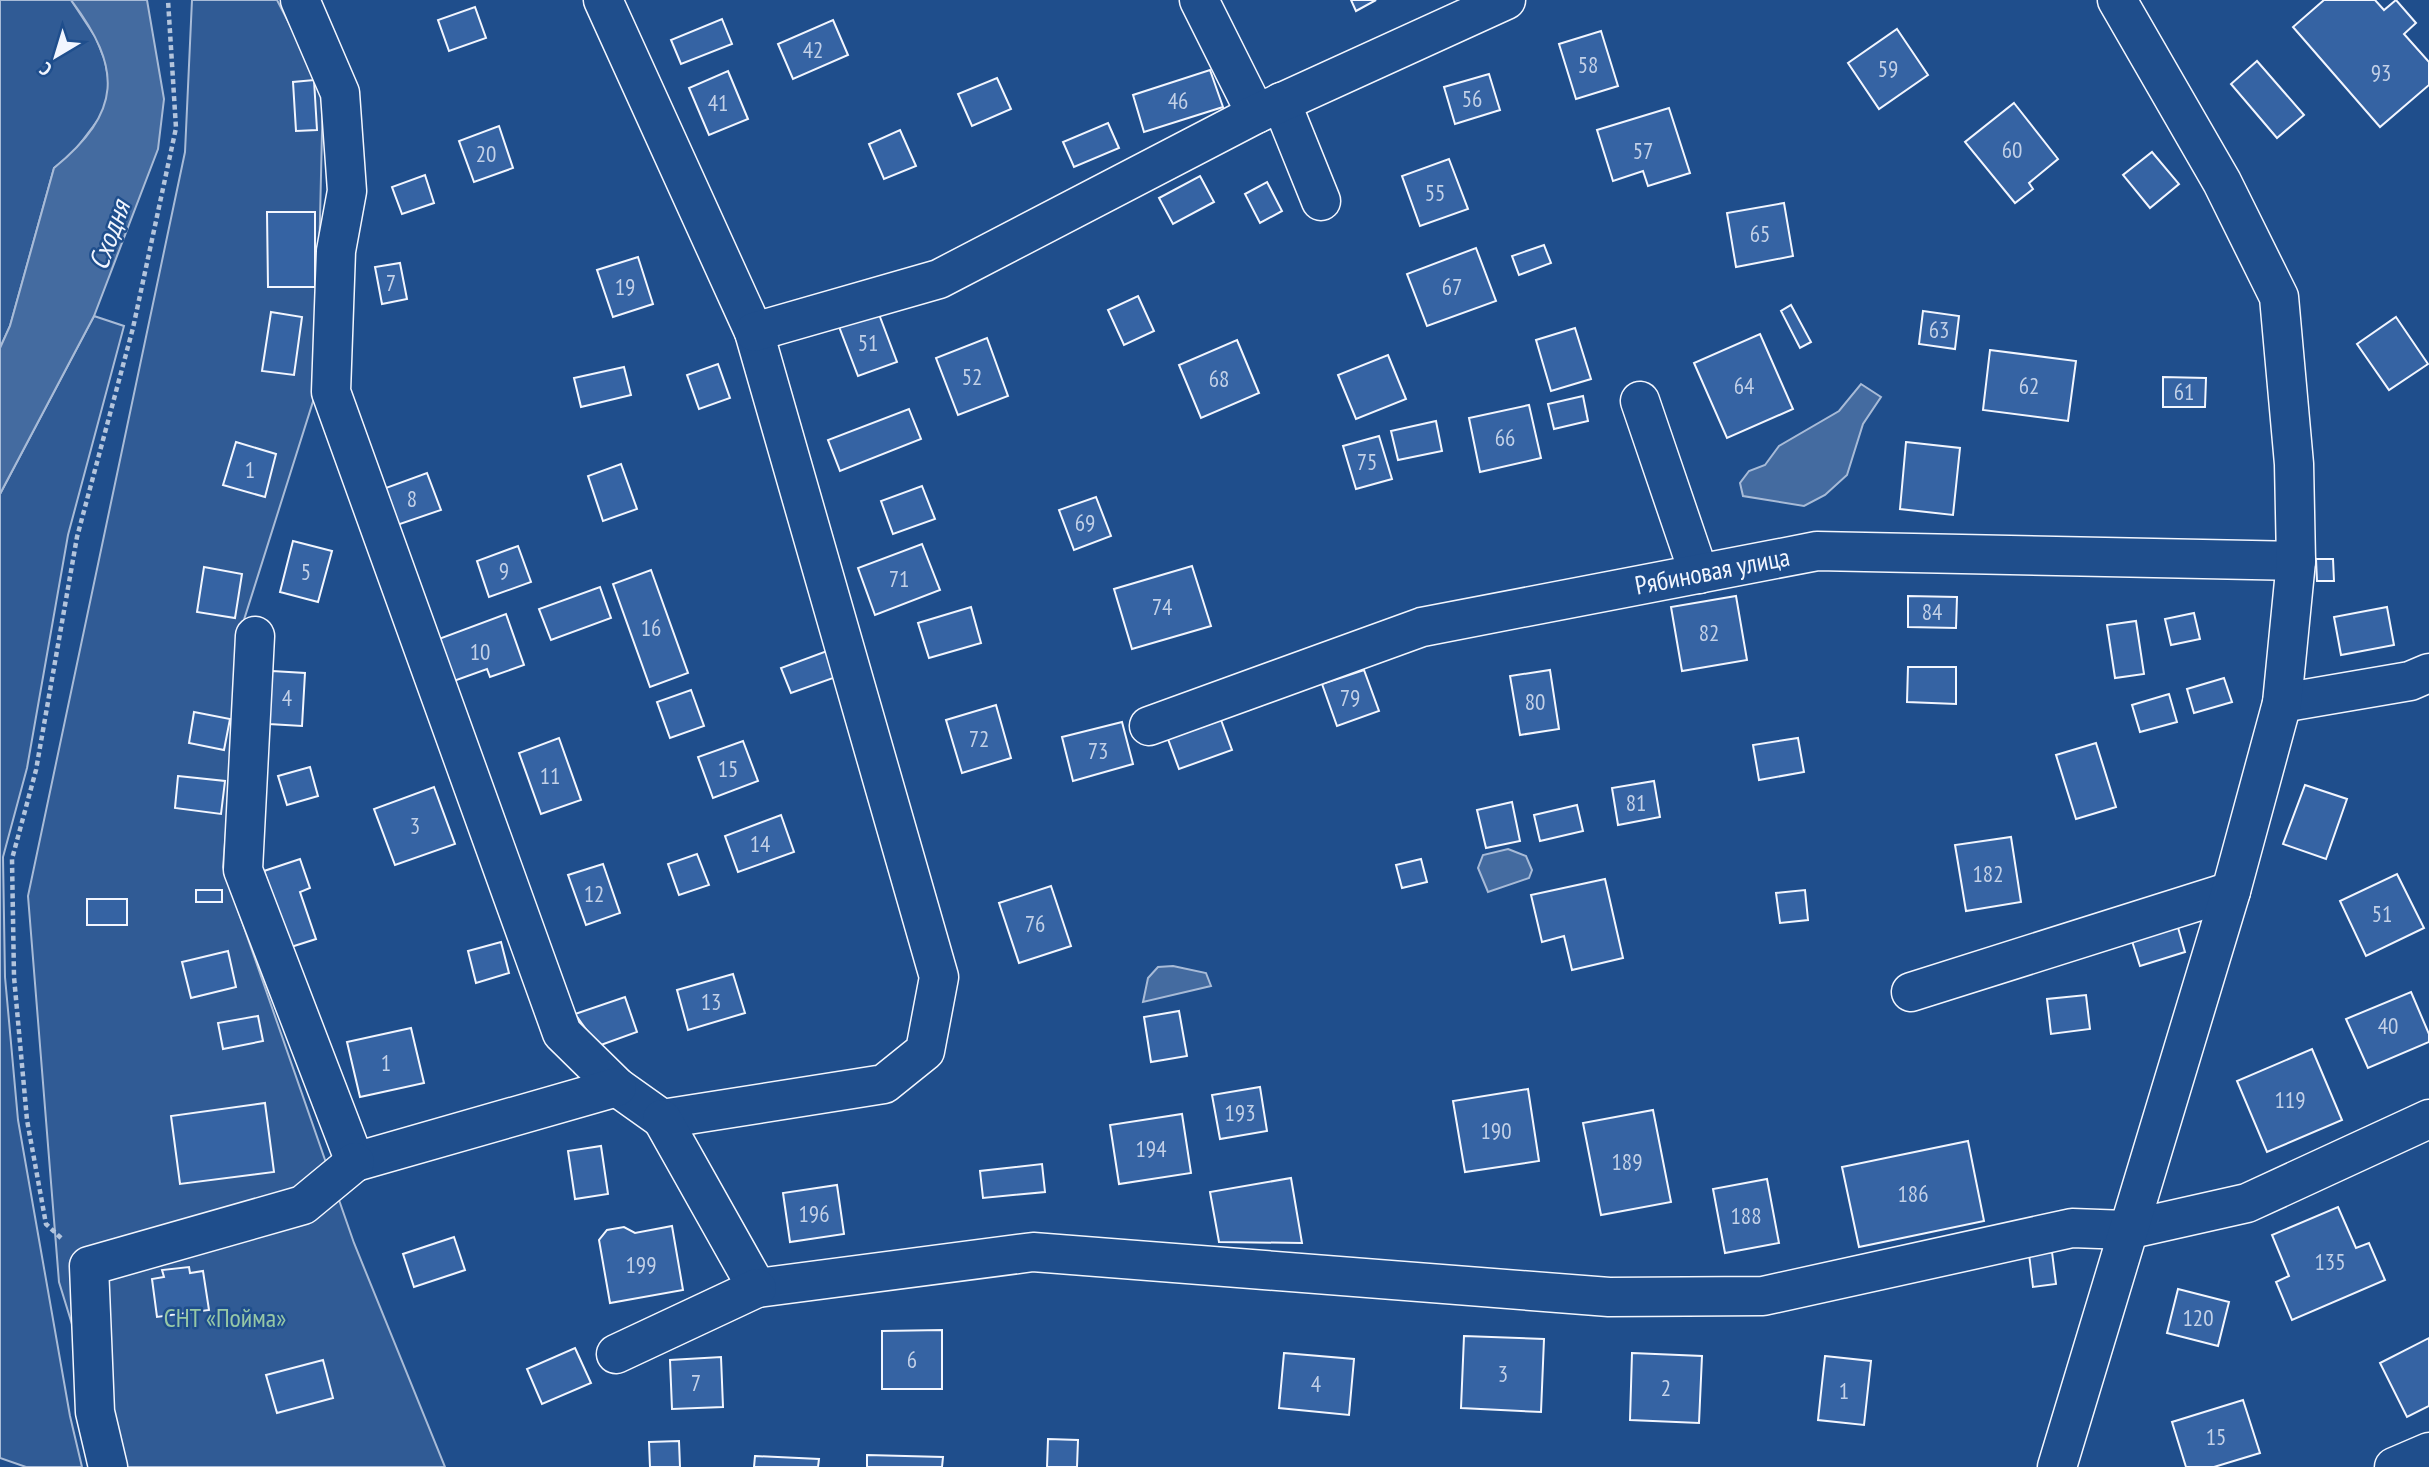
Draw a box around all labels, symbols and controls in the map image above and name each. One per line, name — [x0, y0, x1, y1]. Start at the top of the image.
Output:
north arrow — [21, 21, 91, 91]
house number: 42 — [803, 35, 823, 64]
house number: 58 — [1578, 50, 1598, 79]
house number: 59 — [1878, 54, 1898, 83]
text: С — [34, 57, 56, 82]
house number: 93 — [2371, 58, 2391, 87]
house number: 56 — [1462, 84, 1482, 113]
house number: 46 — [1168, 86, 1188, 115]
house number: 41 — [708, 88, 728, 117]
house number: 60 — [2002, 135, 2022, 164]
house number: 57 — [1633, 136, 1653, 165]
house number: 20 — [476, 139, 496, 168]
house number: 55 — [1425, 178, 1445, 207]
water label: Сходня — [79, 193, 139, 274]
house number: 65 — [1750, 219, 1770, 248]
house number: 7 — [386, 268, 396, 297]
house number: 19 — [615, 272, 635, 301]
house number: 67 — [1442, 272, 1462, 301]
house number: 63 — [1929, 315, 1949, 344]
house number: 51 — [858, 328, 878, 357]
house number: 52 — [962, 362, 982, 391]
house number: 68 — [1209, 364, 1229, 393]
house number: 64 — [1734, 371, 1754, 400]
house number: 62 — [2019, 371, 2039, 400]
house number: 61 — [2174, 377, 2194, 406]
house number: 66 — [1495, 423, 1515, 452]
house number: 75 — [1357, 447, 1377, 476]
house number: 1 — [245, 455, 255, 484]
house number: 8 — [407, 484, 417, 513]
house number: 69 — [1075, 508, 1095, 537]
street label: Рябиновая улица — [1632, 540, 1792, 602]
house number: 9 — [499, 556, 509, 585]
house number: 5 — [301, 557, 311, 586]
house number: 71 — [889, 564, 909, 593]
house number: 74 — [1152, 592, 1172, 621]
house number: 84 — [1922, 597, 1942, 626]
house number: 16 — [641, 613, 661, 642]
house number: 82 — [1699, 618, 1719, 647]
house number: 10 — [470, 637, 490, 666]
house number: 4 — [282, 683, 292, 712]
house number: 79 — [1340, 683, 1360, 712]
house number: 80 — [1525, 687, 1545, 716]
house number: 72 — [969, 724, 989, 753]
house number: 73 — [1088, 736, 1108, 765]
house number: 15 — [718, 754, 738, 783]
house number: 11 — [540, 761, 560, 790]
house number: 81 — [1626, 788, 1646, 817]
house number: 3 — [410, 811, 420, 840]
house number: 14 — [750, 829, 770, 858]
house number: 182 — [1972, 859, 2004, 888]
house number: 12 — [584, 879, 604, 908]
house number: 51 — [2372, 899, 2392, 928]
house number: 76 — [1025, 909, 1045, 938]
house number: 13 — [701, 987, 721, 1016]
house number: 40 — [2378, 1011, 2398, 1040]
house number: 1 — [381, 1048, 391, 1077]
house number: 119 — [2274, 1085, 2306, 1114]
house number: 193 — [1224, 1098, 1256, 1127]
house number: 190 — [1480, 1116, 1512, 1145]
house number: 194 — [1135, 1134, 1167, 1163]
house number: 189 — [1611, 1147, 1643, 1176]
house number: 186 — [1897, 1179, 1929, 1208]
house number: 196 — [798, 1199, 830, 1228]
house number: 188 — [1730, 1201, 1762, 1230]
house number: 135 — [2314, 1247, 2346, 1276]
house number: 199 — [625, 1250, 657, 1279]
park label: СНТ «Пойма» — [164, 1301, 286, 1334]
house number: 120 — [2182, 1303, 2214, 1332]
house number: 6 — [907, 1345, 917, 1374]
house number: 3 — [1498, 1359, 1508, 1388]
house number: 7 — [691, 1368, 701, 1397]
house number: 4 — [1311, 1369, 1321, 1398]
house number: 2 — [1661, 1373, 1671, 1402]
house number: 1 — [1839, 1376, 1849, 1405]
house number: 15 — [2206, 1422, 2226, 1451]

